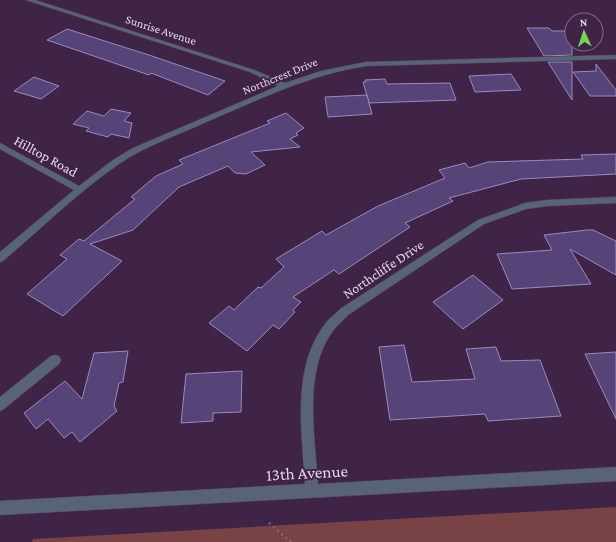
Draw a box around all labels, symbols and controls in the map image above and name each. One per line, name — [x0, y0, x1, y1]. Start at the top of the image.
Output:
street label: Sunrise Avenue — [124, 12, 198, 48]
north arrow — [564, 12, 604, 52]
text: N — [579, 16, 588, 28]
street label: Northcrest Drive — [240, 55, 320, 97]
street label: Hilltop Road — [11, 132, 81, 180]
street label: Northcliffe Drive — [340, 236, 426, 302]
street label: 13th Avenue — [266, 461, 348, 485]

